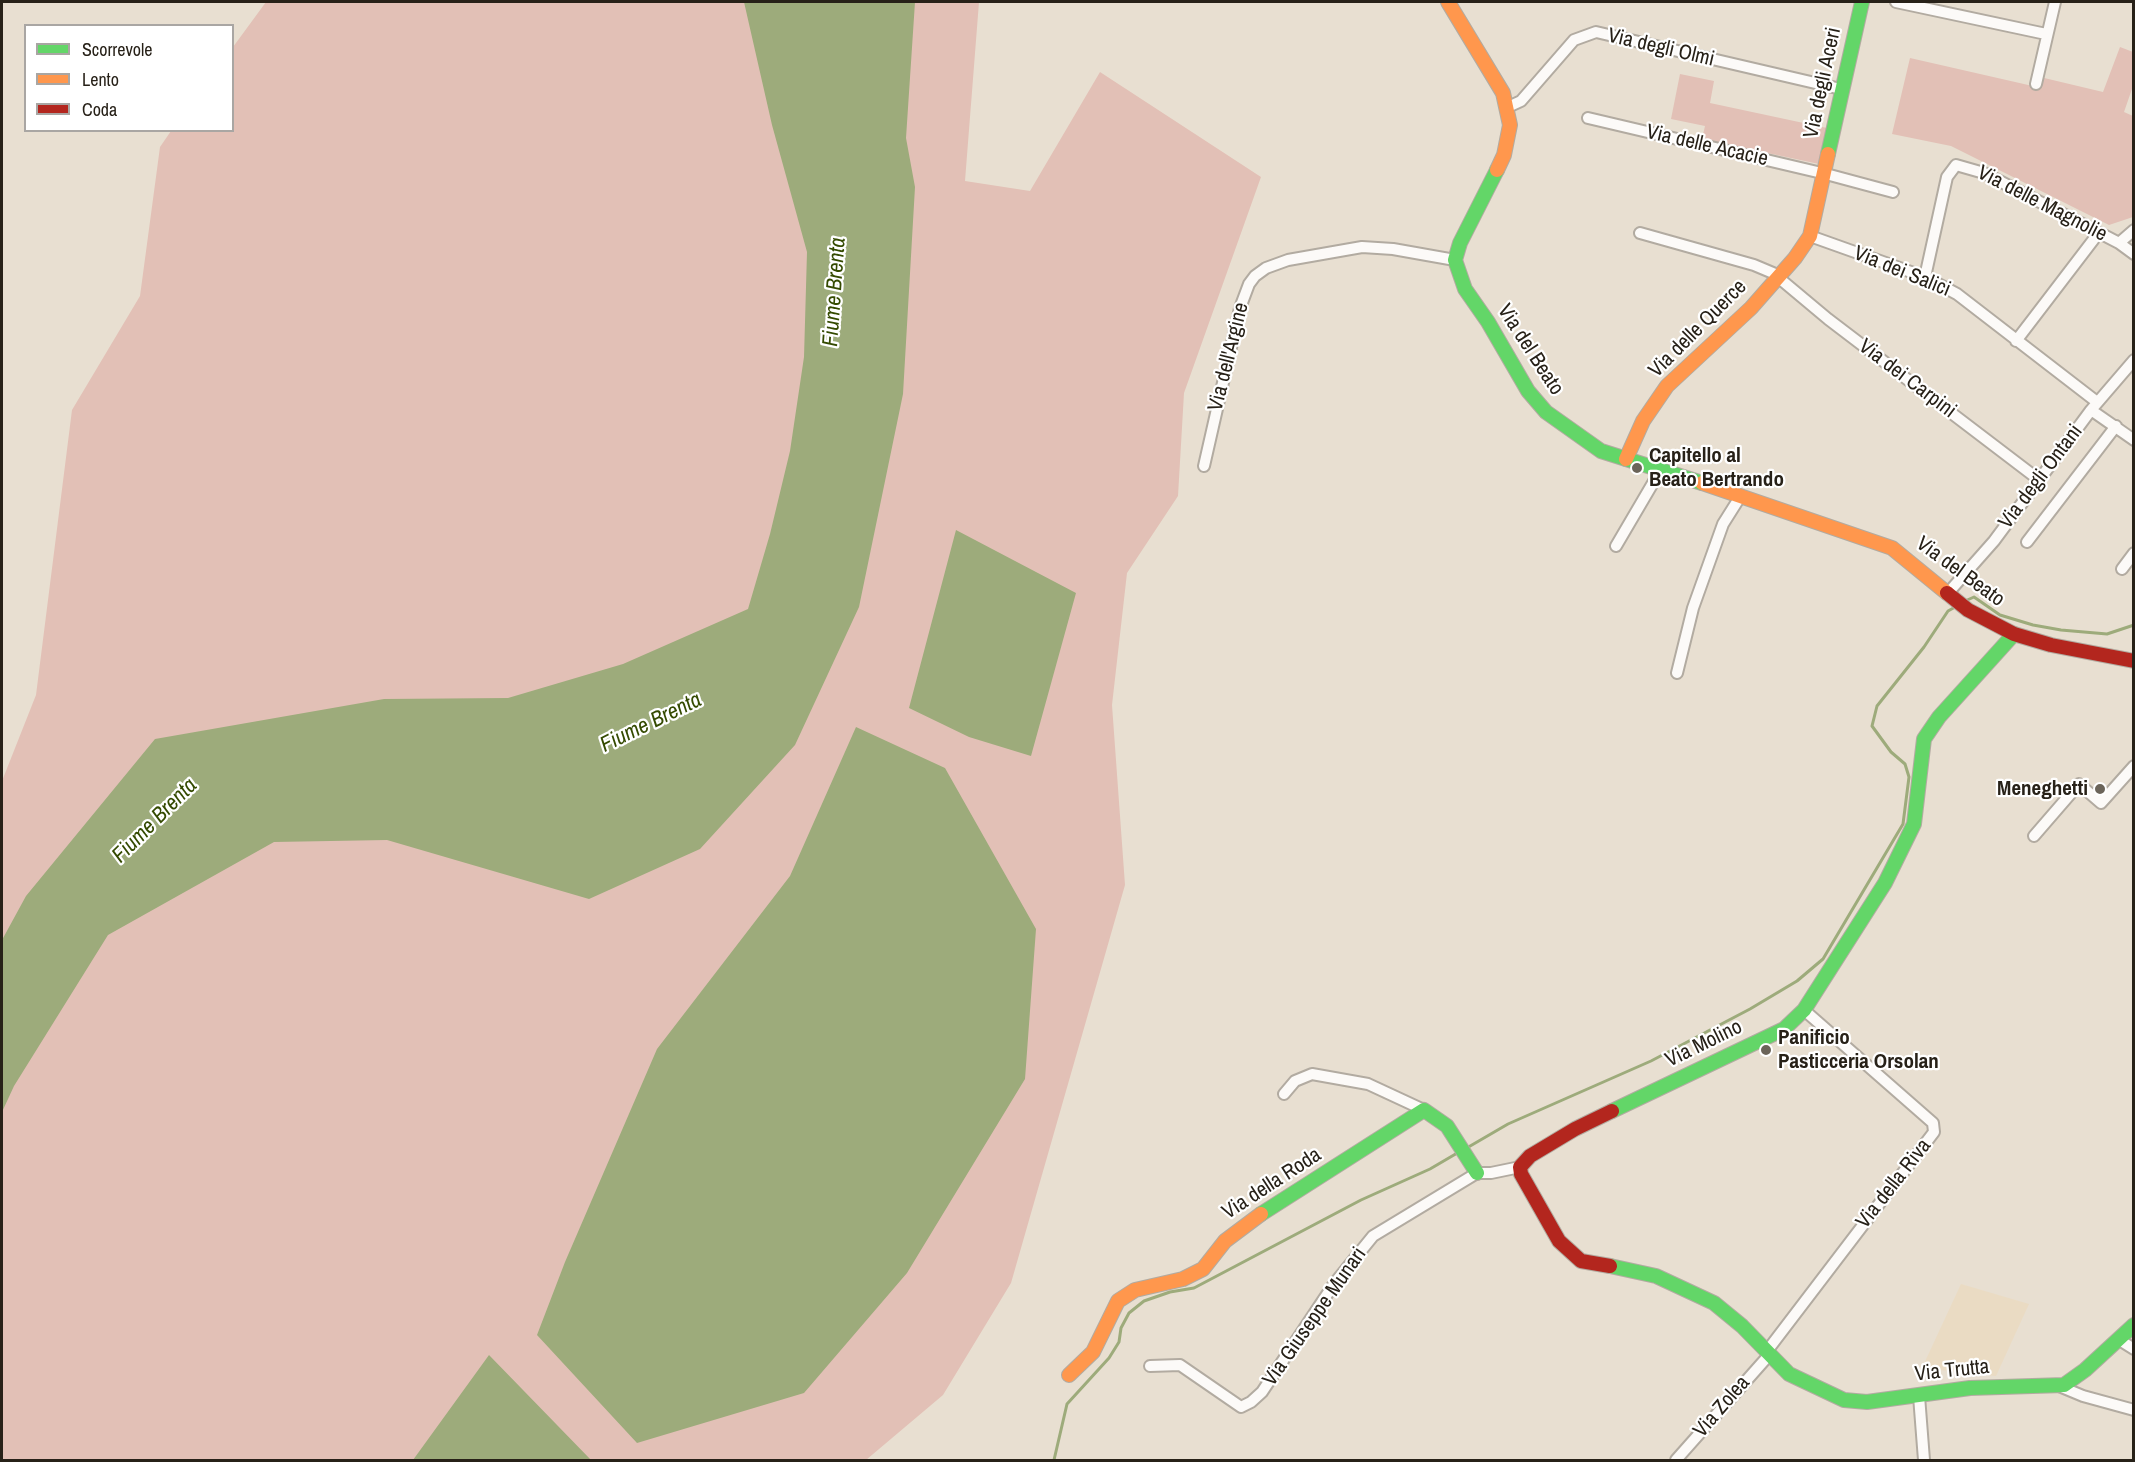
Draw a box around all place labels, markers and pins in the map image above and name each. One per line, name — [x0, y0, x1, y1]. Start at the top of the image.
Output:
place label: Capitello al Beato Bertrando — [1649, 443, 1784, 493]
marker: Capitello al Beato Bertrando — [1630, 461, 1644, 475]
place label: Meneghetti — [1997, 776, 2088, 802]
marker: Meneghetti — [2093, 782, 2107, 796]
place label: Panificio Pasticceria Orsolan — [1778, 1025, 1939, 1075]
marker: Panificio Pasticceria Orsolan — [1759, 1043, 1773, 1057]

